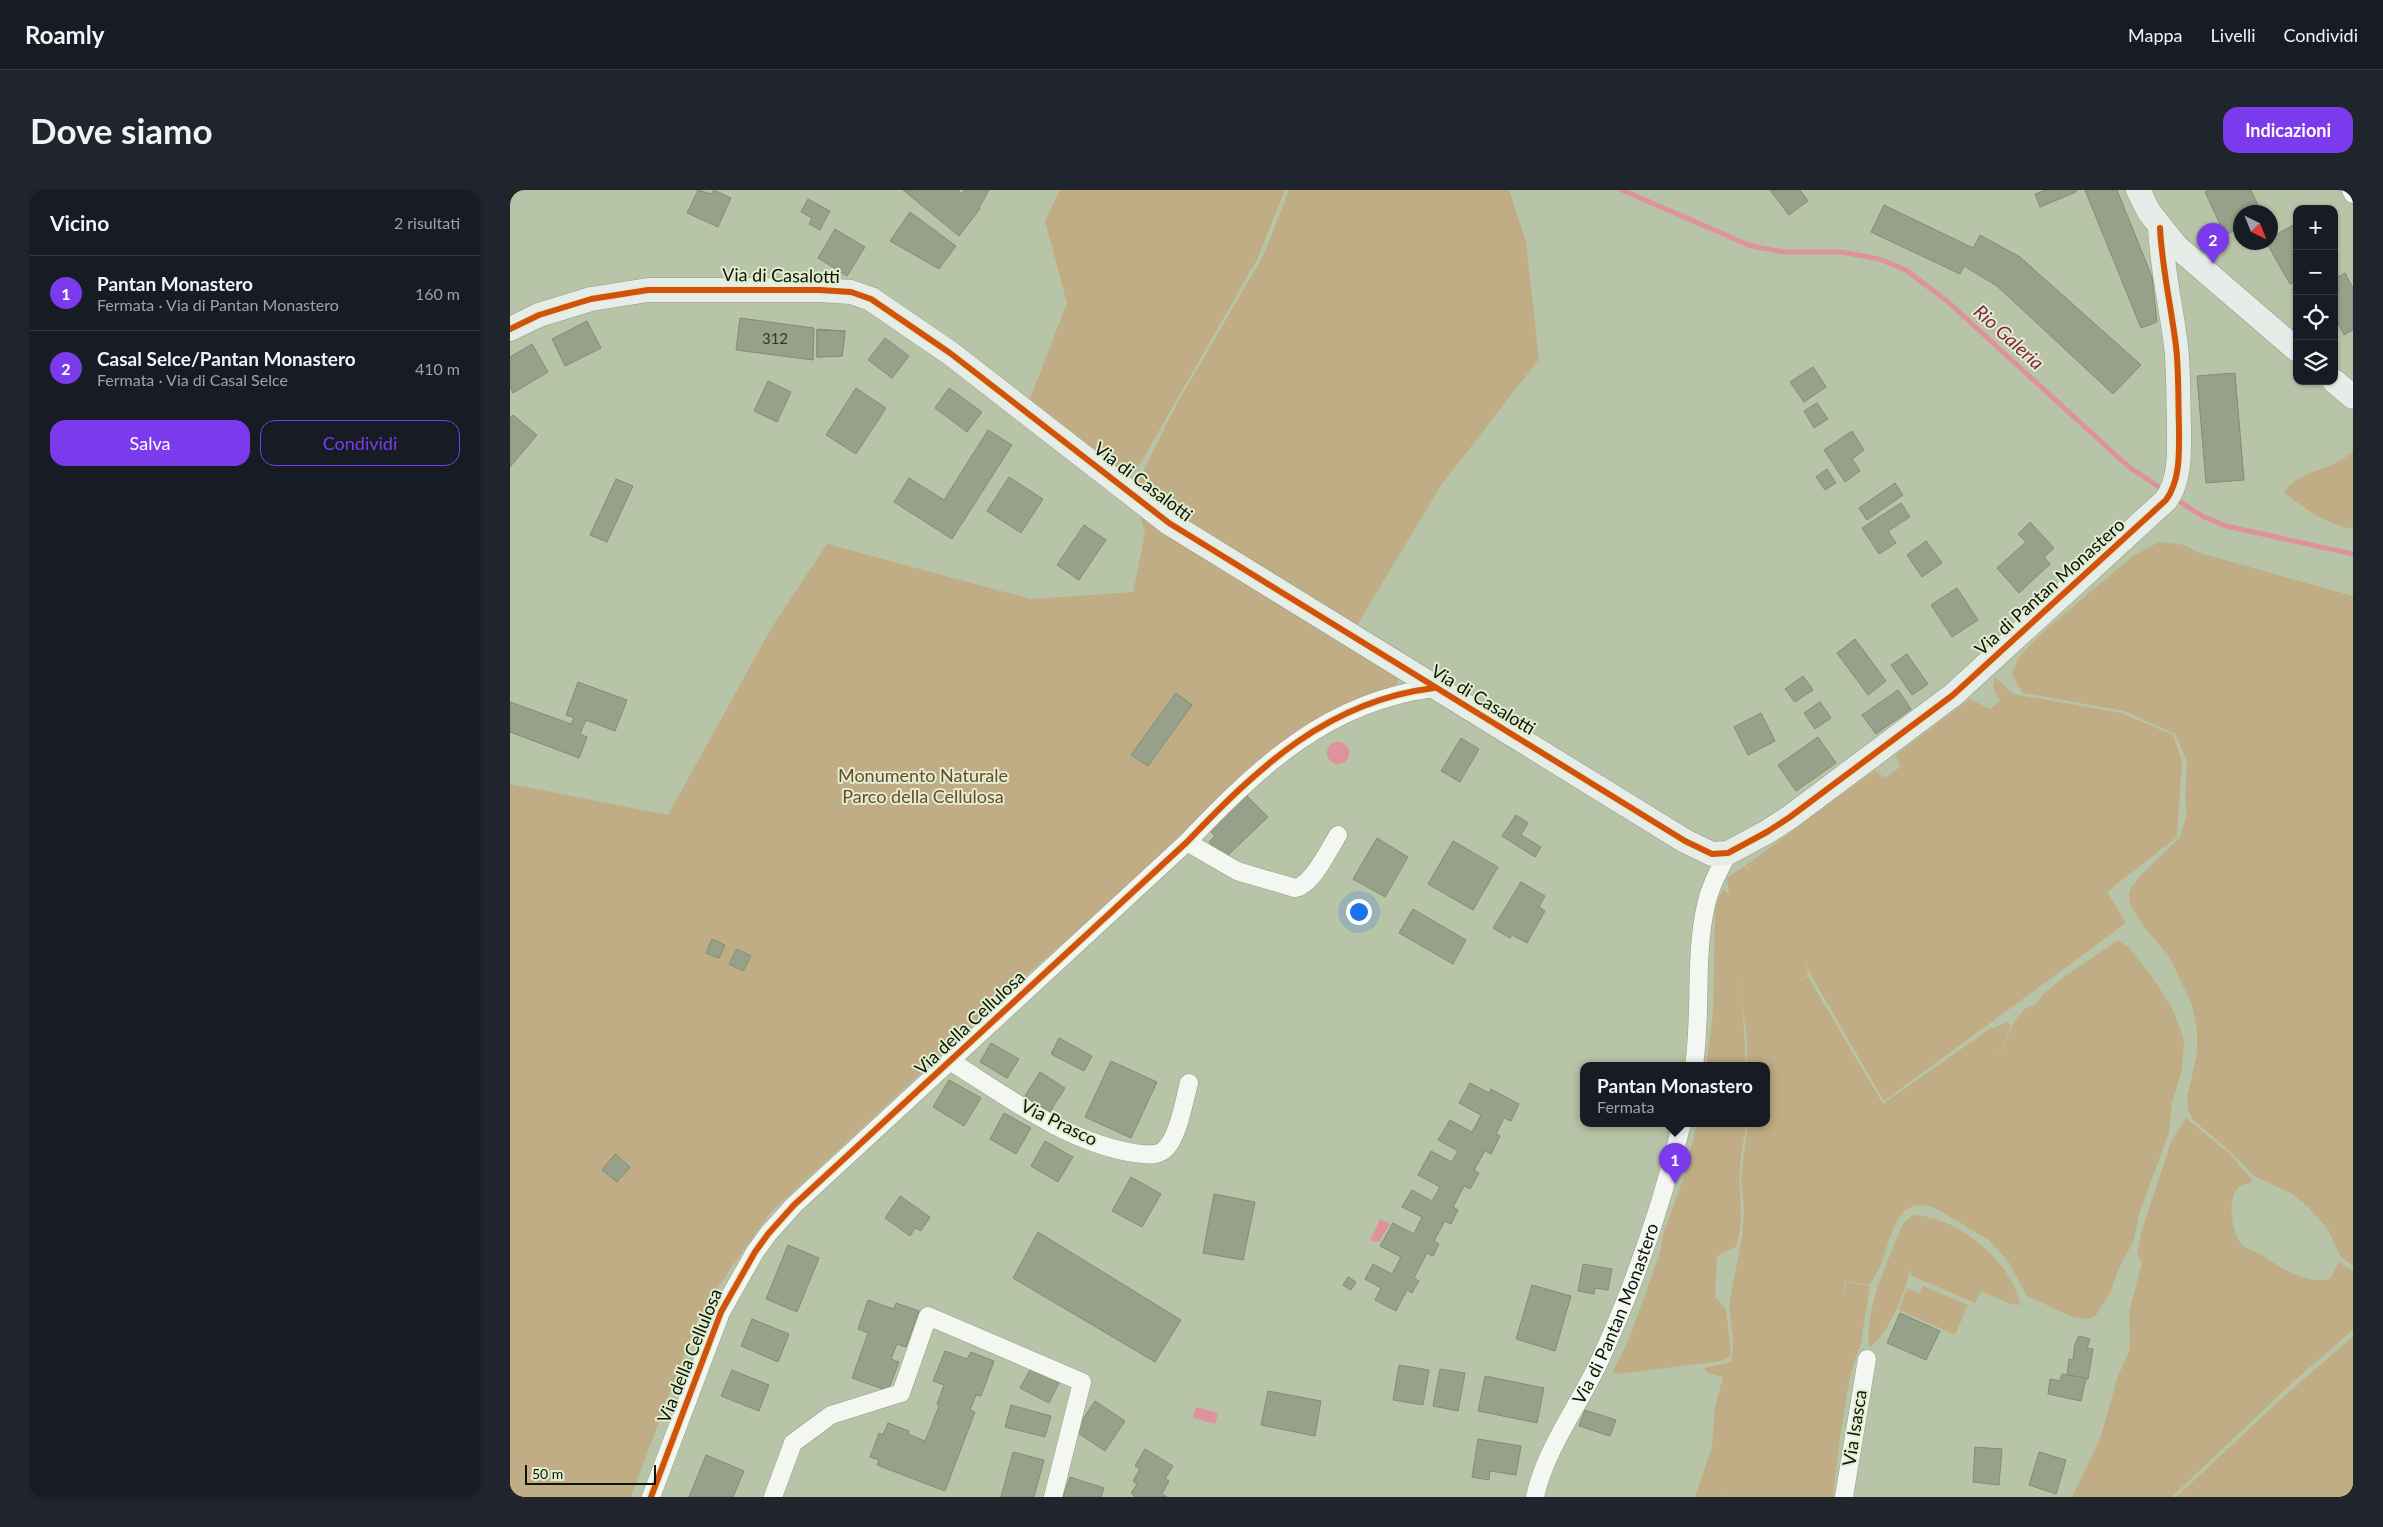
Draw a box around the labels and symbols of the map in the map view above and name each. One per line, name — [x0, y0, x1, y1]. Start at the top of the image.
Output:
north arrow — [2233, 205, 2278, 250]
pin: 2 — [2197, 223, 2229, 264]
street label: Via di Casalotti — [722, 263, 840, 287]
water label: Rio Galeria — [1970, 299, 2049, 374]
house number: 312 — [762, 329, 788, 347]
street label: Via di Casalotti — [1090, 437, 1197, 525]
street label: Via di Pantan Monastero — [1970, 513, 2129, 659]
street label: Via di Casalotti — [1427, 659, 1540, 739]
park label: Monumento Naturale Parco della Cellulosa — [838, 764, 1008, 807]
your location — [1346, 899, 1372, 925]
street label: Via della Cellulosa — [910, 966, 1029, 1079]
street label: Via Prasco — [1018, 1094, 1101, 1150]
pin: 1 — [1659, 1143, 1691, 1184]
street label: Via di Pantan Monastero — [1567, 1220, 1663, 1408]
street label: Via della Cellulosa — [652, 1285, 726, 1426]
street label: Via Isasca — [1837, 1388, 1871, 1468]
scale bar — [525, 1462, 656, 1485]

